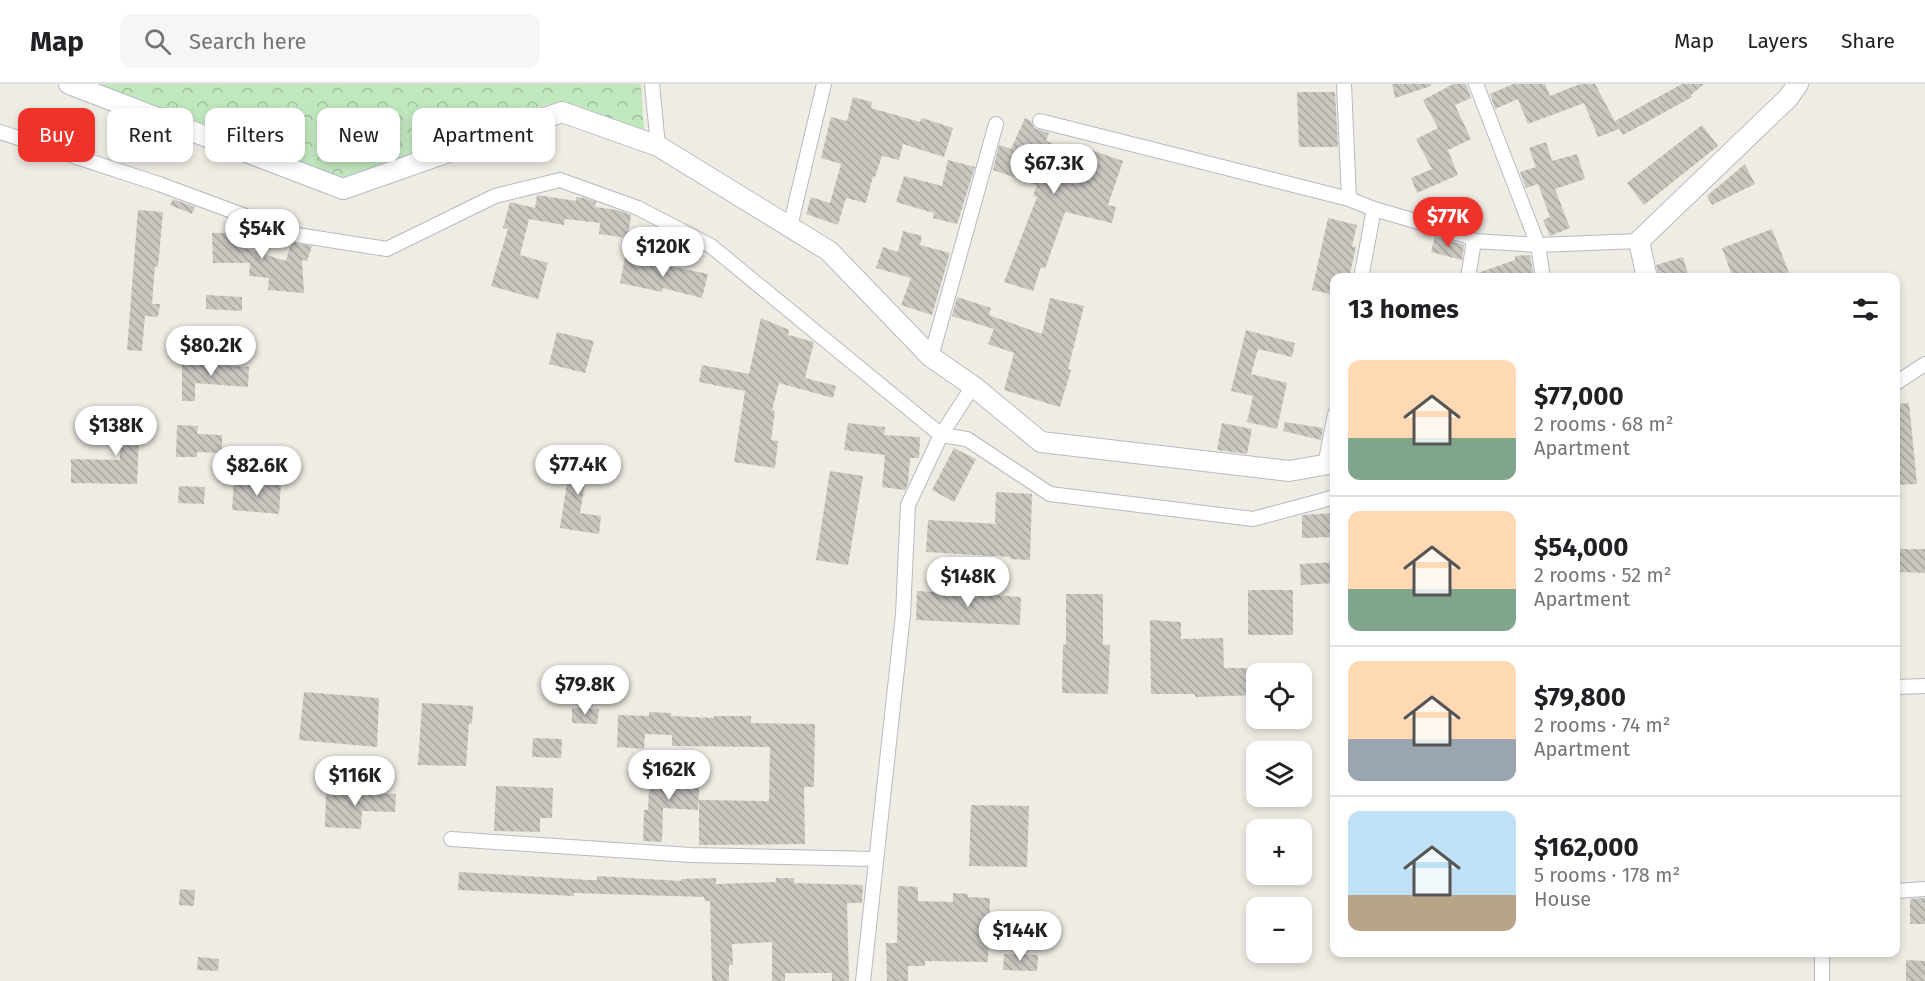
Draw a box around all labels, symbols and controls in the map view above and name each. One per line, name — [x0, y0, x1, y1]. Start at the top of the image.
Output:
search box — [120, 14, 540, 68]
text: Map — [30, 25, 84, 58]
icon: search — [141, 25, 174, 58]
text: Search here — [189, 28, 307, 55]
text: Map — [1674, 28, 1714, 54]
text: Layers — [1747, 28, 1808, 54]
text: Share — [1841, 28, 1895, 54]
chip: Buy — [18, 108, 95, 162]
chip: Rent — [107, 108, 193, 162]
chip: Filters — [205, 108, 305, 162]
chip: New — [317, 108, 400, 162]
chip: Apartment — [412, 108, 555, 162]
pin: $67.3K — [1005, 144, 1103, 195]
text: $67.3K — [1024, 151, 1084, 175]
pin: $77K — [1412, 197, 1484, 248]
text: $77K — [1427, 204, 1469, 228]
pin: $54K — [226, 209, 298, 260]
text: $54K — [239, 216, 285, 240]
pin: $120K — [621, 227, 705, 278]
text: $120K — [636, 234, 690, 258]
icon: filters — [1849, 293, 1882, 326]
text: 13 homes — [1348, 294, 1459, 325]
pin: $80.2K — [162, 326, 260, 377]
text: $80.2K — [180, 333, 242, 357]
text: $77,000 — [1534, 381, 1624, 412]
icon: home — [1396, 384, 1468, 456]
pin: $138K — [74, 406, 158, 457]
text: 2 rooms · 68 m² — [1534, 412, 1674, 436]
text: $138K — [89, 413, 143, 437]
text: Apartment — [1534, 436, 1630, 460]
pin: $77.4K — [529, 445, 627, 496]
pin: $82.6K — [208, 446, 306, 497]
text: $77.4K — [549, 452, 607, 476]
text: $82.6K — [226, 453, 288, 477]
text: $54,000 — [1534, 532, 1628, 563]
icon: home — [1396, 535, 1468, 607]
pin: $148K — [926, 557, 1010, 608]
text: 2 rooms · 52 m² — [1534, 563, 1672, 587]
text: $148K — [940, 564, 996, 588]
text: Apartment — [1534, 587, 1630, 611]
map controls — [1246, 663, 1312, 963]
button: locate — [1246, 663, 1312, 729]
pin: $79.8K — [536, 665, 634, 716]
text: $79.8K — [555, 672, 615, 696]
text: $79,800 — [1534, 682, 1626, 713]
icon: home — [1396, 685, 1468, 757]
text: 2 rooms · 74 m² — [1534, 713, 1671, 737]
text: Apartment — [1534, 737, 1630, 761]
button: layers — [1246, 741, 1312, 807]
pin: $162K — [627, 750, 711, 801]
pin: $116K — [313, 756, 397, 807]
text: $162K — [642, 757, 696, 781]
text: $116K — [329, 763, 381, 787]
button: + — [1246, 819, 1312, 885]
text: $162,000 — [1534, 832, 1639, 863]
icon: home — [1396, 835, 1468, 907]
text: 5 rooms · 178 m² — [1534, 863, 1680, 887]
text: House — [1534, 887, 1591, 911]
button: − — [1246, 897, 1312, 963]
pin: $144K — [978, 911, 1062, 962]
text: $144K — [993, 918, 1047, 942]

